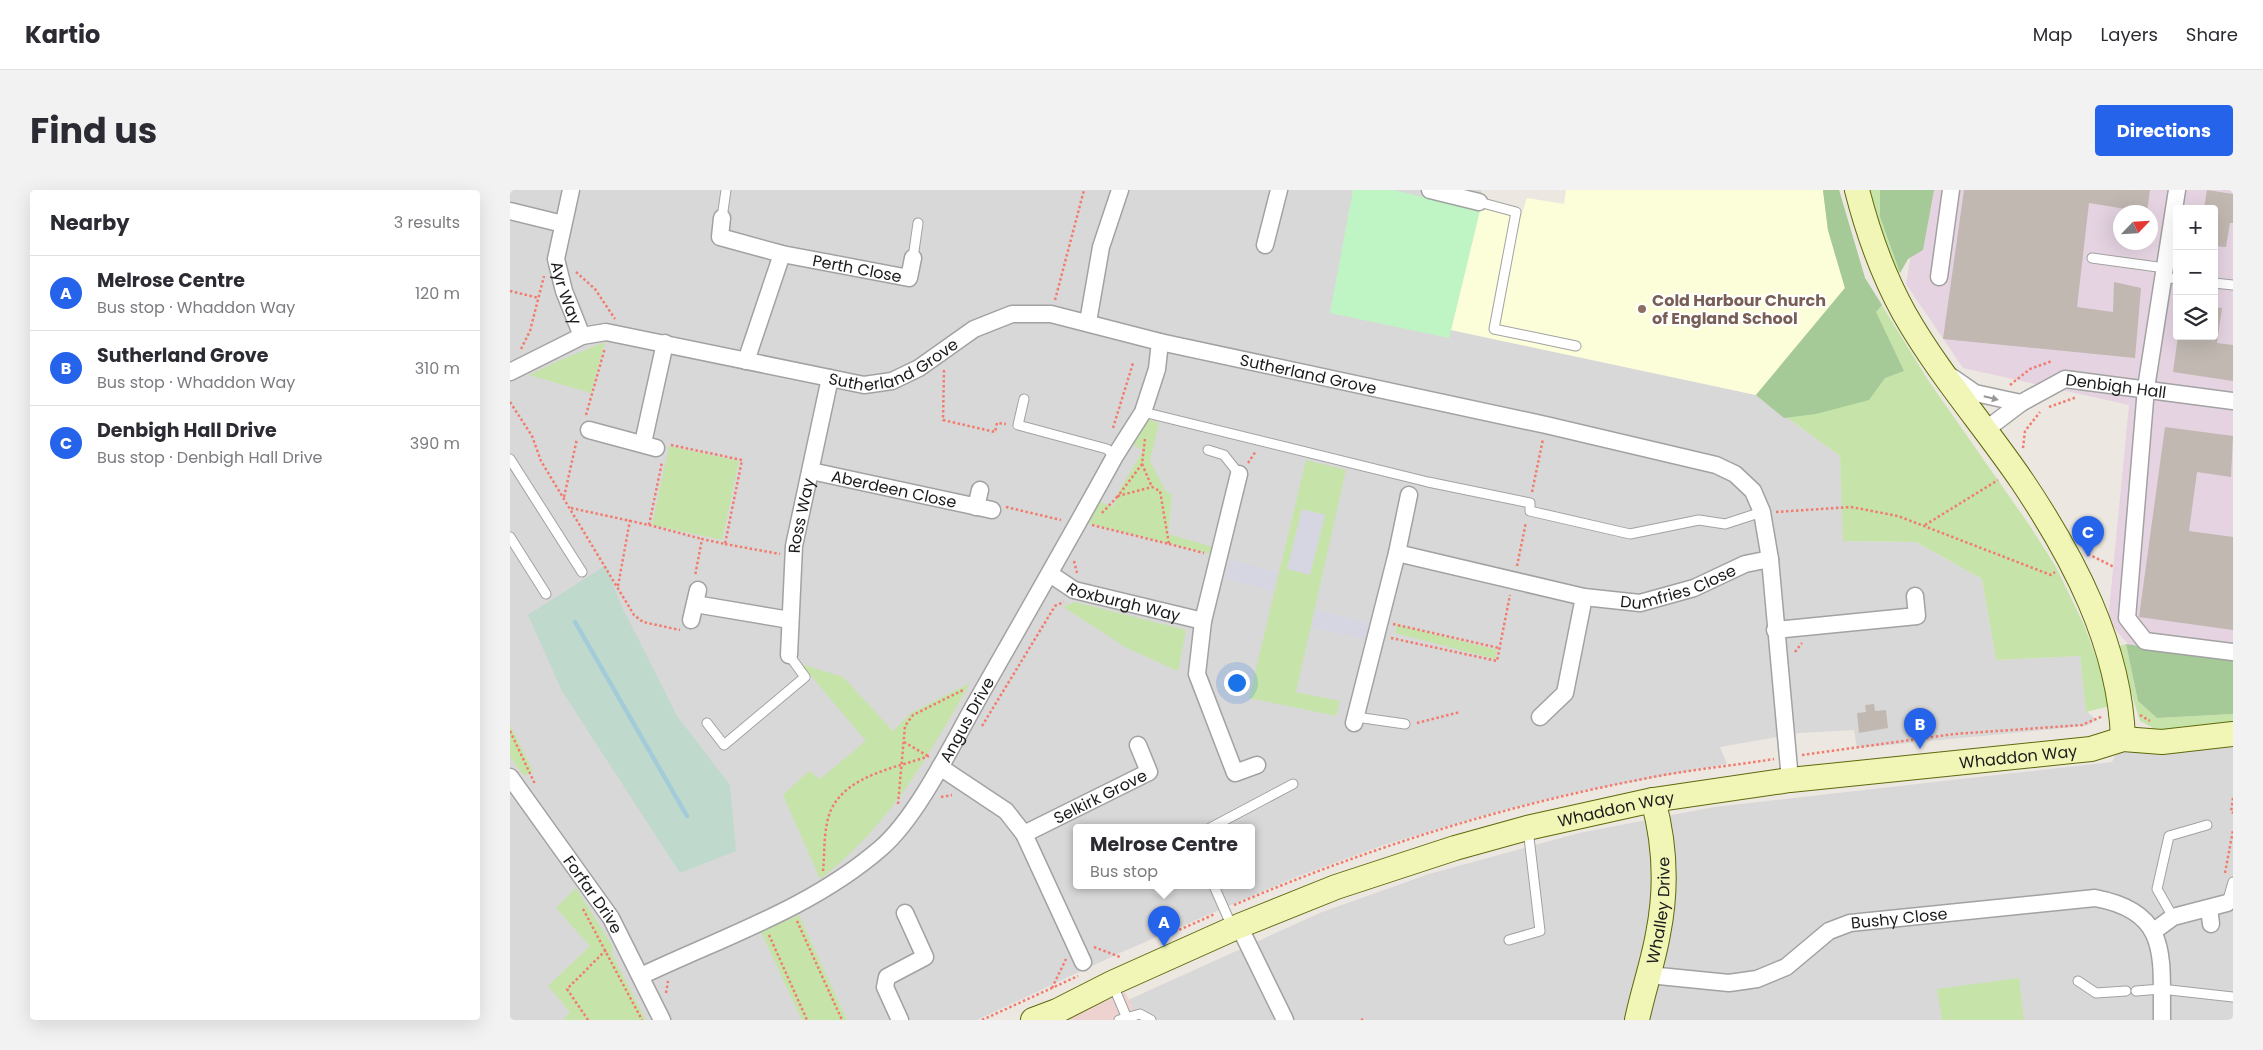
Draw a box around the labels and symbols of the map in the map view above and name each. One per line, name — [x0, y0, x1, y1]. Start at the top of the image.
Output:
north arrow — [2113, 205, 2158, 250]
street label: Perth Close — [811, 249, 904, 288]
street label: Ayr Way — [545, 259, 588, 328]
place label: Cold Harbour Church of England School — [1652, 289, 1826, 330]
marker: Cold Harbour Church of England School — [1636, 303, 1648, 315]
street label: Sutherland Grove — [827, 332, 963, 396]
street label: Sutherland Grove — [1238, 348, 1379, 400]
street label: Denbigh Hall — [2064, 368, 2168, 404]
one-way arrow — [1984, 394, 1999, 402]
street label: Aberdeen Close — [829, 464, 959, 514]
street label: Ross Way — [782, 476, 820, 554]
pin: C — [2072, 516, 2104, 557]
street label: Dumfries Close — [1619, 558, 1740, 615]
street label: Roxburgh Way — [1062, 577, 1183, 627]
your location — [1224, 670, 1250, 696]
street label: Angus Drive — [934, 673, 1000, 766]
pin: B — [1904, 708, 1936, 749]
street label: Whaddon Way — [1958, 739, 2078, 774]
street label: Selkirk Grove — [1050, 763, 1151, 829]
street label: Whaddon Way — [1555, 786, 1676, 832]
street label: Forfar Drive — [558, 850, 628, 937]
street label: Whalley Drive — [1640, 856, 1675, 967]
street label: Bushy Close — [1850, 902, 1949, 934]
pin: A — [1148, 906, 1180, 947]

